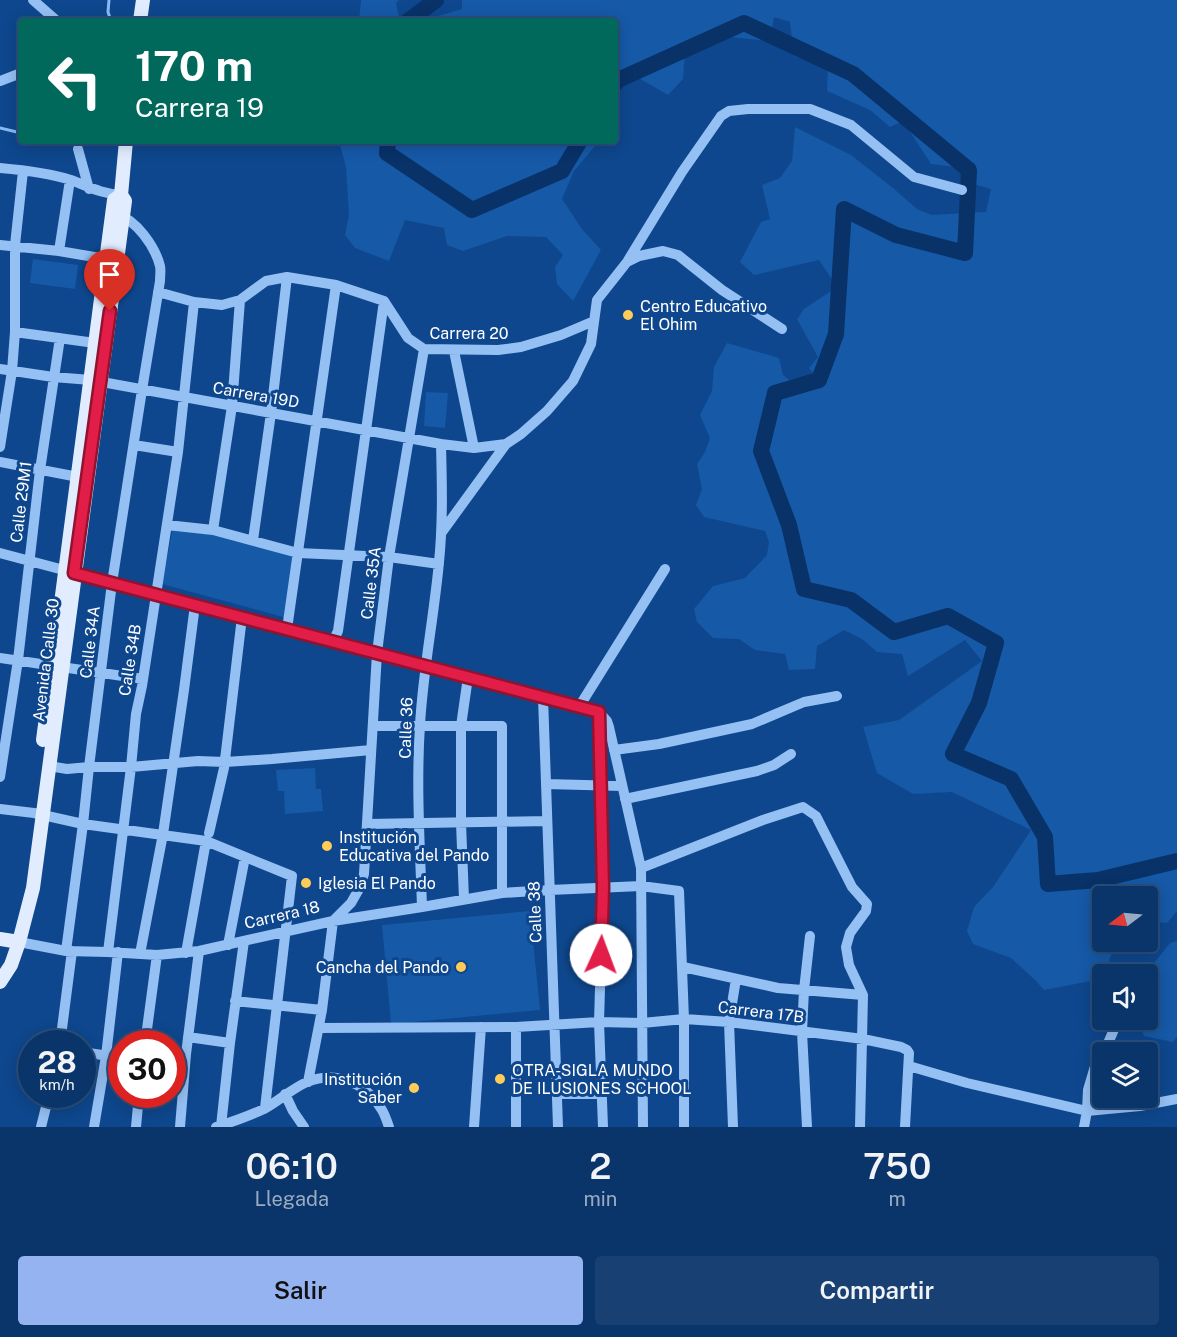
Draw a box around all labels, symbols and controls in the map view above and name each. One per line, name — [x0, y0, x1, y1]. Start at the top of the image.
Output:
text: 170 m — [135, 41, 253, 90]
icon: left — [36, 42, 114, 120]
text: Carrera 19 — [135, 91, 264, 123]
pin — [84, 249, 135, 311]
icon: arrive — [93, 258, 126, 291]
place label: Centro Educativo El Ohim — [640, 297, 767, 334]
marker: Centro Educativo El Ohim — [621, 308, 635, 322]
street label: Carrera 20 — [429, 324, 509, 343]
street label: Carrera 19D — [211, 378, 301, 412]
street label: Calle 29M1 — [7, 460, 35, 544]
street label: Calle 35A — [357, 545, 385, 621]
street label: Avenida Calle 30 — [29, 597, 63, 723]
street label: Calle 34A — [76, 605, 104, 679]
street label: Calle 34B — [115, 623, 145, 697]
street label: Calle 36 — [395, 697, 417, 759]
place label: Institución Educativa del Pando — [339, 828, 489, 865]
marker: Institución Educativa del Pando — [320, 839, 334, 853]
place label: Iglesia El Pando — [318, 874, 436, 893]
marker: Iglesia El Pando — [299, 876, 313, 890]
street label: Calle 38 — [524, 881, 546, 943]
north arrow — [1092, 886, 1158, 952]
map controls — [1092, 886, 1158, 1108]
street label: Carrera 18 — [242, 897, 322, 933]
position arrow — [569, 923, 633, 987]
place label: Cancha del Pando — [316, 958, 449, 977]
marker: Cancha del Pando — [454, 960, 468, 974]
button: sound — [1092, 964, 1158, 1030]
street label: Carrera 17B — [717, 997, 805, 1027]
speed limit sign: 30 — [108, 1030, 186, 1108]
button: layers — [1092, 1042, 1158, 1108]
text: 28 — [37, 1044, 77, 1080]
place label: OTRA-SIGLA MUNDO DE ILUSIONES SCHOOL — [512, 1061, 692, 1098]
place label: Institución Saber — [324, 1070, 402, 1107]
marker: OTRA-SIGLA MUNDO DE ILUSIONES SCHOOL — [493, 1072, 507, 1086]
text: km/h — [39, 1076, 75, 1093]
marker: Institución Saber — [407, 1081, 421, 1095]
text: 06:10 — [246, 1145, 338, 1187]
text: 2 — [589, 1145, 612, 1187]
text: 750 — [863, 1145, 931, 1187]
text: Llegada — [254, 1187, 329, 1211]
text: min — [583, 1187, 617, 1211]
text: m — [889, 1187, 906, 1211]
button: Salir — [18, 1256, 583, 1325]
button: Compartir — [595, 1256, 1159, 1325]

